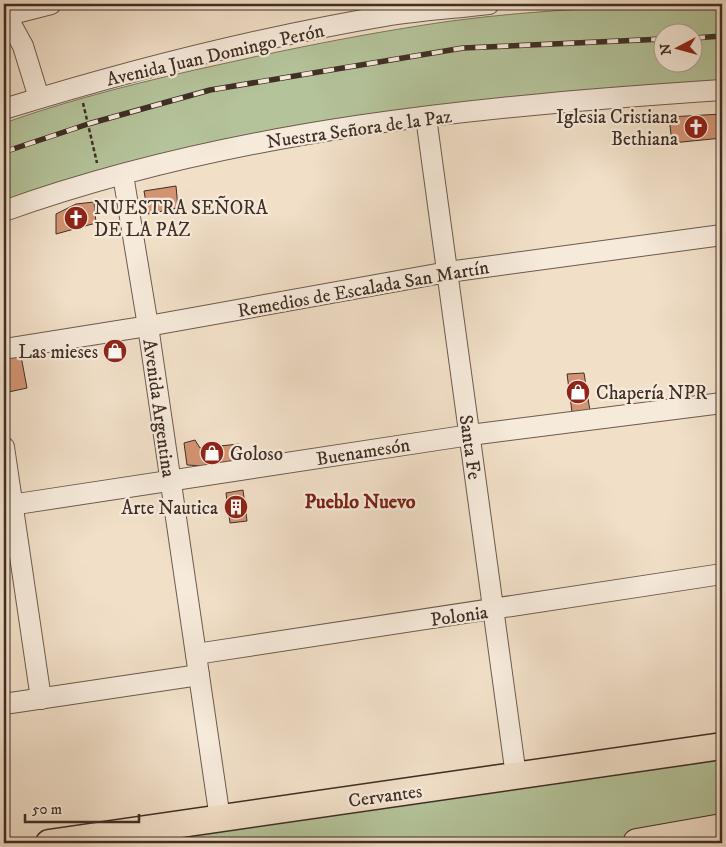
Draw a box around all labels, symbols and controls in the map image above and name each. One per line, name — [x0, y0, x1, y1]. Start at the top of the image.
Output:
street label: Avenida Juan Domingo Perón — [104, 19, 327, 92]
north arrow — [654, 22, 704, 72]
text: N — [656, 42, 676, 56]
street label: Nuestra Señora de la Paz — [265, 105, 453, 154]
place label: Iglesia Cristiana Bethiana — [556, 106, 678, 151]
church icon: Iglesia Cristiana Bethiana — [683, 114, 709, 140]
place label: NUESTRA SEÑORA DE LA PAZ — [94, 195, 269, 242]
church icon: NUESTRA SEÑORA DE LA PAZ — [63, 205, 89, 231]
street label: Remedios de Escalada San Martín — [236, 256, 491, 323]
shop icon: Las mieses — [102, 338, 128, 364]
street label: Avenida Argentina — [137, 338, 180, 479]
place label: Las mieses — [18, 341, 98, 364]
shop icon: Chapería NPR — [565, 379, 591, 405]
place label: Chapería NPR — [596, 382, 708, 405]
street label: Santa Fe — [454, 413, 485, 481]
street label: Buenamesón — [315, 434, 412, 471]
shop icon: Goloso — [199, 440, 225, 466]
place label: Goloso — [230, 443, 283, 466]
district label: Pueblo Nuevo — [304, 490, 416, 515]
building icon: Arte Nautica — [223, 494, 249, 520]
place label: Arte Nautica — [121, 497, 218, 520]
street label: Polonia — [429, 601, 489, 632]
street label: Cervantes — [347, 780, 424, 813]
scale bar — [25, 792, 139, 824]
text: 50 m — [32, 800, 62, 819]

